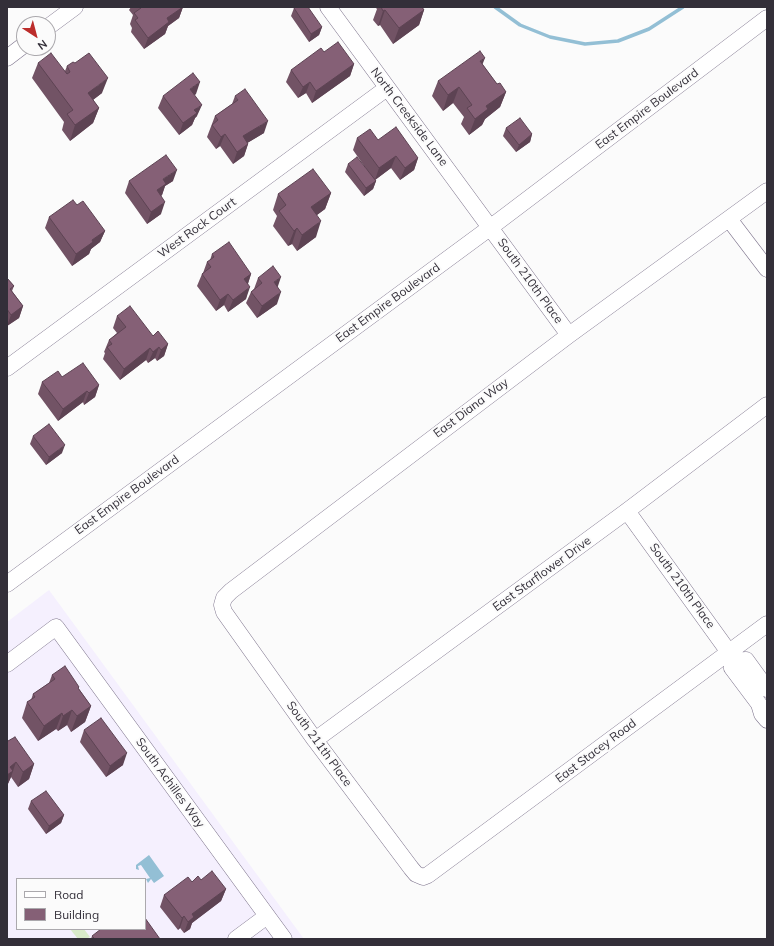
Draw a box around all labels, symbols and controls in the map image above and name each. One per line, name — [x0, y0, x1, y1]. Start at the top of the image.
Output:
north arrow — [16, 16, 56, 56]
text: N — [35, 37, 50, 53]
street label: North Creekside Lane — [367, 65, 451, 169]
street label: East Empire Boulevard — [593, 66, 701, 152]
street label: West Rock Court — [155, 195, 239, 261]
street label: South 210th Place — [494, 236, 566, 326]
street label: East Empire Boulevard — [333, 260, 443, 346]
street label: East Diana Way — [431, 375, 511, 441]
street label: East Empire Boulevard — [72, 452, 182, 538]
street label: East Starflower Drive — [490, 534, 594, 614]
street label: South 210th Place — [646, 541, 718, 631]
street label: South 211th Place — [283, 699, 355, 789]
street label: East Stacey Road — [553, 716, 639, 786]
street label: South Achilles Way — [133, 735, 207, 831]
legend — [16, 878, 146, 930]
text: Road — [54, 887, 83, 902]
text: Building — [54, 907, 99, 922]

